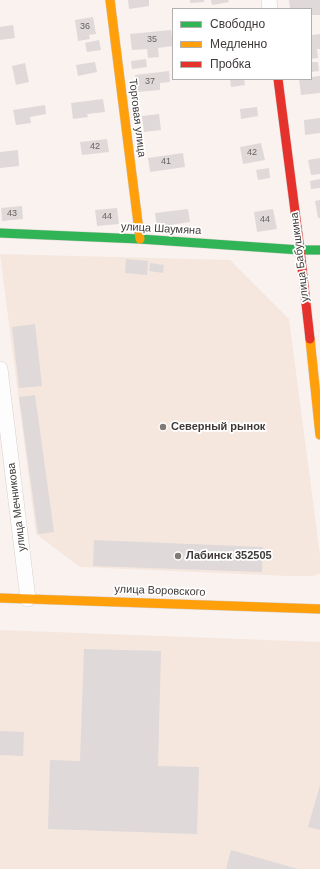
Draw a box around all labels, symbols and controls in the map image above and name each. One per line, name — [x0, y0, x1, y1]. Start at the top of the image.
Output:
legend — [172, 8, 312, 80]
text: Свободно — [210, 17, 265, 31]
house number: 36 — [80, 22, 90, 32]
house number: 35 — [147, 35, 157, 45]
text: Медленно — [210, 37, 267, 51]
text: Пробка — [210, 57, 251, 71]
house number: 37 — [145, 77, 155, 87]
street label: Торговая улица — [126, 78, 148, 158]
house number: 42 — [90, 142, 100, 152]
house number: 42 — [247, 148, 257, 158]
house number: 41 — [161, 157, 171, 167]
house number: 43 — [7, 209, 17, 219]
street label: улица Бабушкина — [288, 211, 312, 303]
house number: 44 — [102, 212, 112, 222]
house number: 44 — [260, 215, 270, 225]
street label: улица Шаумяна — [120, 220, 202, 238]
place label: Северный рынок — [171, 420, 265, 434]
marker: Северный рынок — [158, 422, 168, 432]
street label: улица Мечникова — [5, 462, 29, 552]
place label: Лабинск 352505 — [186, 549, 272, 563]
marker: Лабинск 352505 — [173, 551, 183, 561]
street label: улица Воровского — [114, 583, 206, 599]

